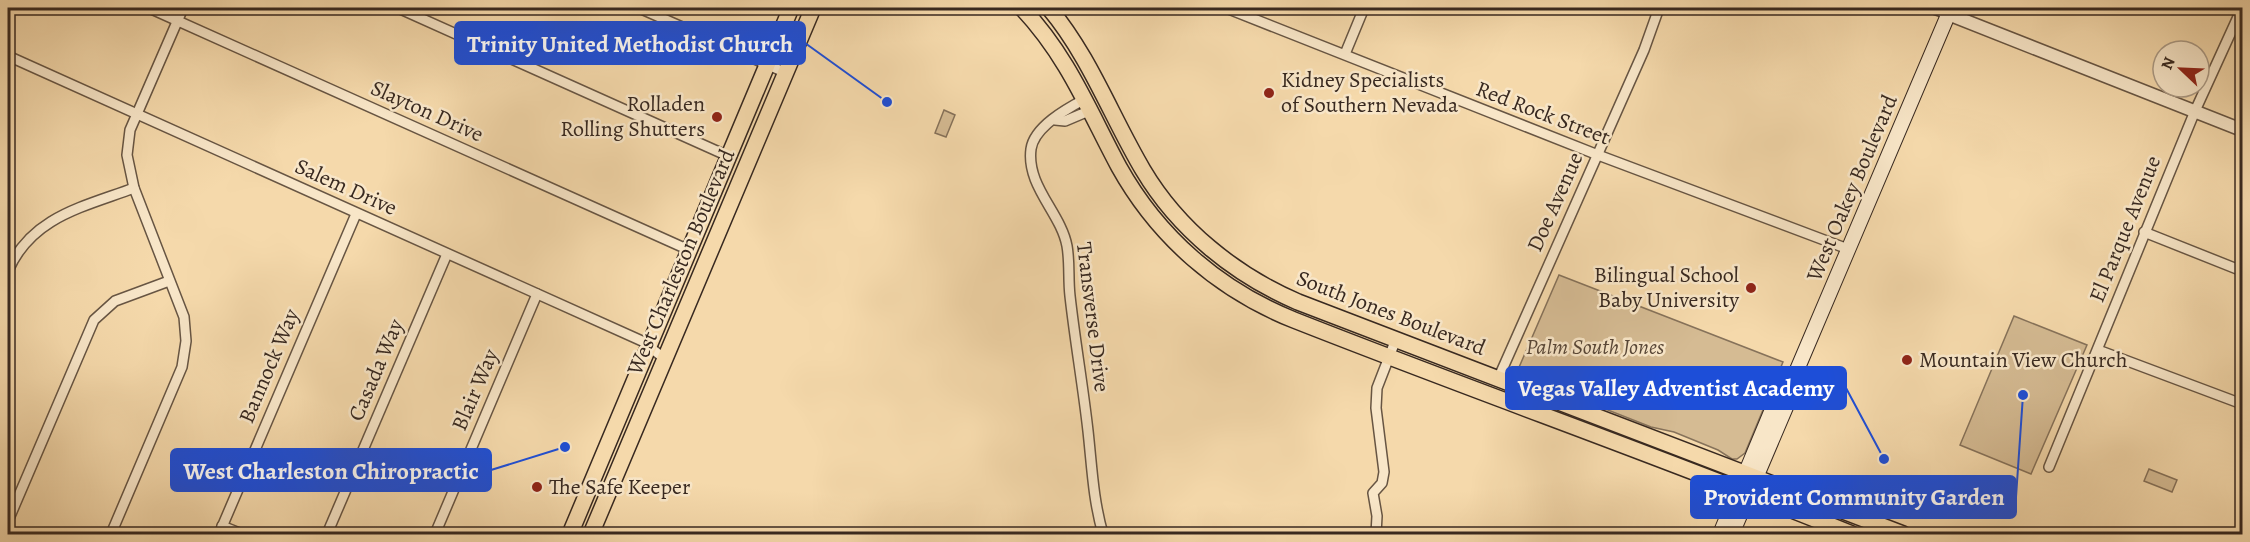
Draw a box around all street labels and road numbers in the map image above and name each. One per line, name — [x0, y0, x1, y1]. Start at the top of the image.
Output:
street label: Slayton Drive — [366, 73, 488, 149]
street label: Red Rock Street — [1472, 74, 1614, 152]
street label: West Oakey Boulevard — [1799, 90, 1905, 287]
street label: West Charleston Boulevard — [619, 144, 742, 381]
street label: Doe Avenue — [1520, 147, 1590, 257]
street label: Salem Drive — [290, 151, 402, 223]
street label: El Parque Avenue — [2082, 151, 2168, 307]
street label: Transverse Drive — [1069, 240, 1117, 394]
street label: South Jones Boulevard — [1292, 263, 1490, 363]
street label: Bannock Way — [231, 304, 307, 428]
street label: Casada Way — [341, 314, 411, 426]
street label: Blair Way — [444, 344, 506, 436]

